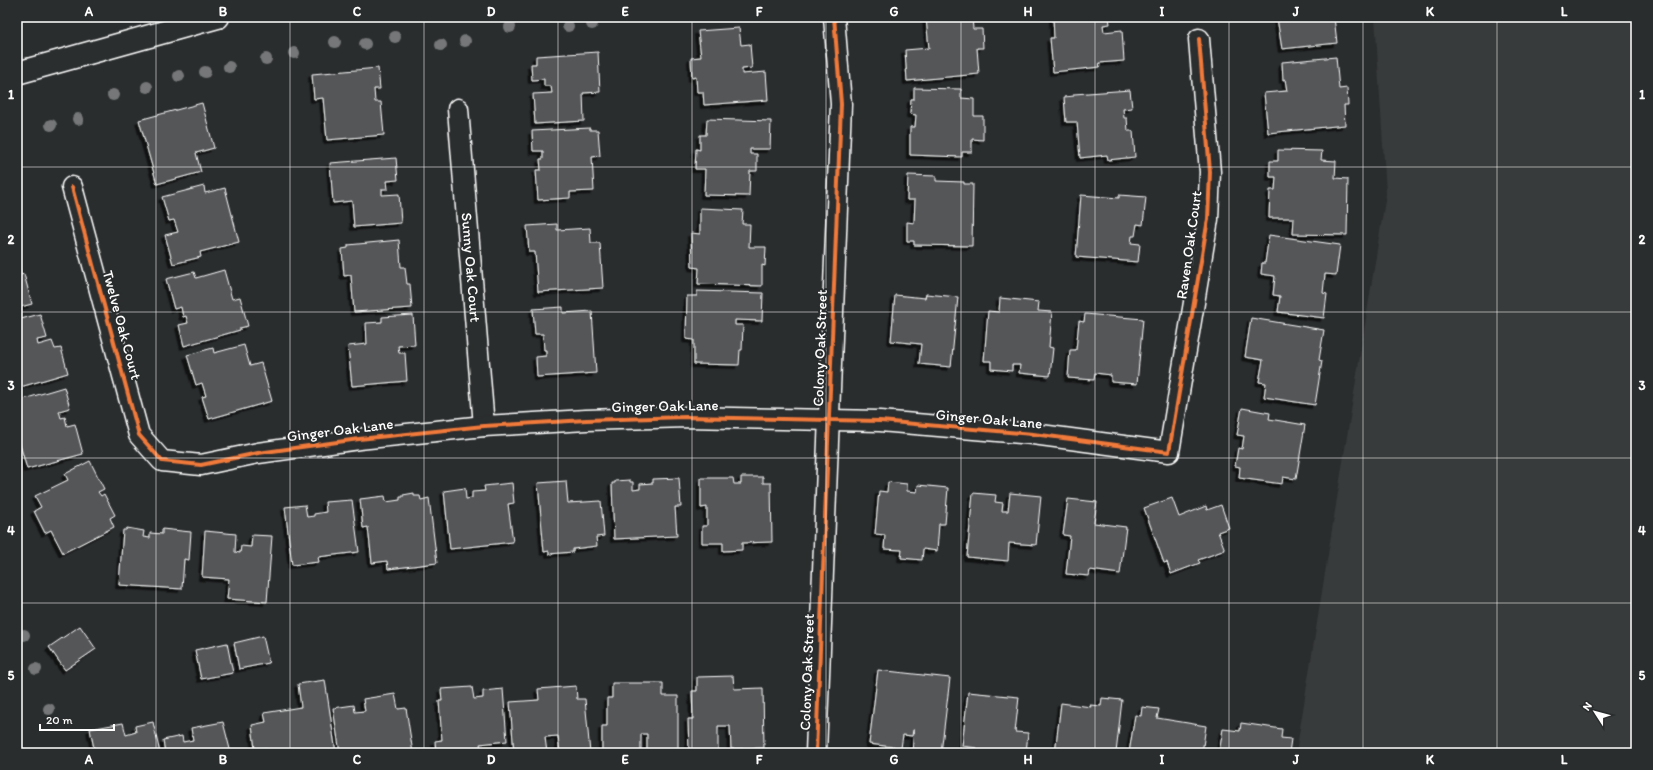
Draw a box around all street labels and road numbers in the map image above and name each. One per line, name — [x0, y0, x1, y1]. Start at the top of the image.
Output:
street label: Raven Oak Court — [1172, 189, 1206, 300]
street label: Sunny Oak Court — [458, 212, 484, 323]
street label: Twelve Oak Court — [99, 268, 145, 382]
street label: Colony Oak Street — [809, 289, 831, 407]
street label: Ginger Oak Lane — [611, 396, 719, 416]
street label: Ginger Oak Lane — [935, 405, 1043, 433]
street label: Ginger Oak Lane — [286, 415, 394, 445]
street label: Colony Oak Street — [796, 613, 818, 731]

